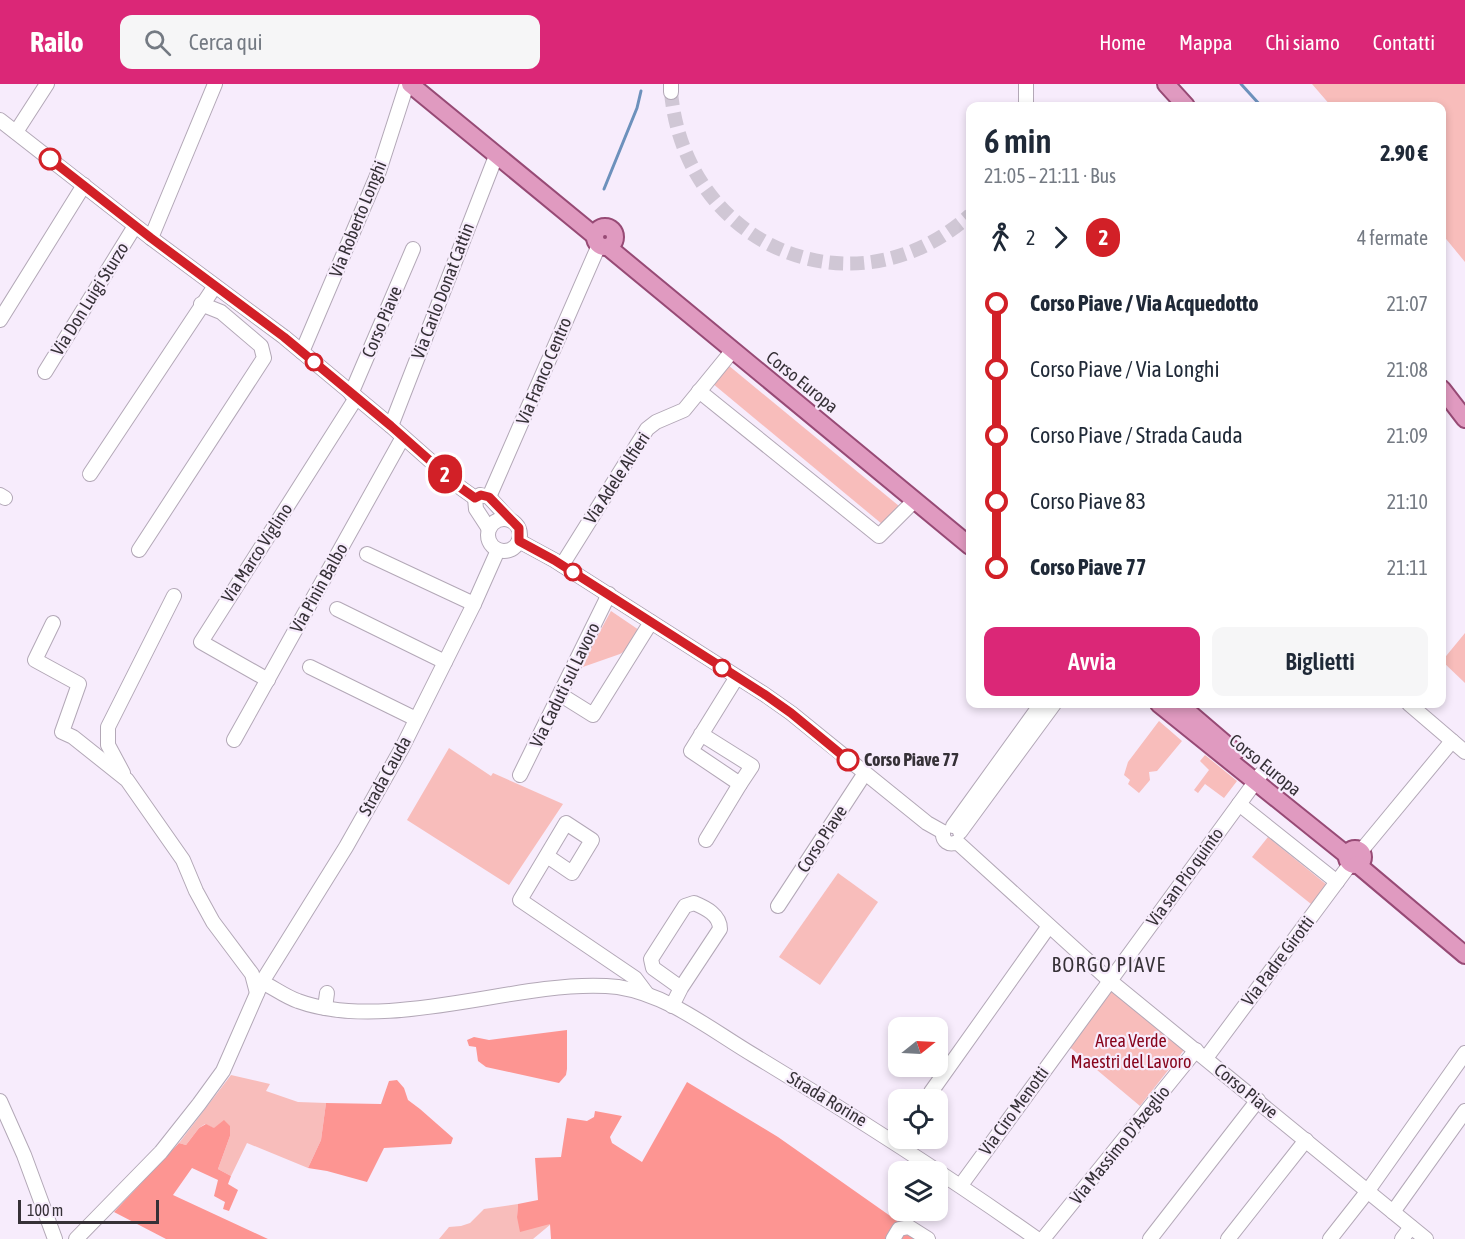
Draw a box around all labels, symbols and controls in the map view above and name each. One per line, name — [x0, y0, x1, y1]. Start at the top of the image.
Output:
search box — [120, 15, 540, 69]
text: Railo — [30, 26, 84, 58]
icon: search — [141, 26, 174, 59]
text: Cerca qui — [189, 29, 263, 55]
text: Home — [1099, 30, 1146, 54]
text: Mappa — [1179, 30, 1232, 54]
text: Chi siamo — [1265, 30, 1340, 54]
text: Contatti — [1373, 30, 1435, 54]
text: 6 min — [984, 122, 1051, 160]
text: 2.90 € — [1380, 140, 1428, 166]
unlabelled marker — [39, 148, 61, 170]
street label: Via Roberto Longhi — [325, 157, 390, 280]
text: 21:05 – 21:11 · Bus — [984, 164, 1116, 187]
street label: Via Carlo Donat Cattin — [407, 220, 478, 362]
icon: walk — [984, 221, 1017, 254]
icon: forward — [1044, 221, 1077, 254]
text: 2 — [1098, 225, 1108, 249]
text: 2 — [1026, 226, 1035, 249]
text: 4 fermate — [1357, 226, 1428, 249]
street label: Via Don Luigi Sturzo — [46, 238, 133, 359]
street label: Corso Piave — [357, 283, 406, 361]
text: Corso Piave / Via Acquedotto — [1030, 290, 1259, 316]
text: 21:07 — [1386, 292, 1428, 315]
street label: Via Franco Centro — [512, 314, 576, 428]
street label: Corso Europa — [762, 346, 842, 417]
unlabelled marker — [305, 353, 323, 371]
text: Corso Piave / Via Longhi — [1030, 356, 1220, 382]
text: 21:08 — [1386, 358, 1428, 381]
text: Corso Piave / Strada Cauda — [1030, 422, 1243, 448]
text: 21:09 — [1386, 424, 1428, 447]
street label: Via Adele Alfieri — [579, 428, 654, 527]
line badge: 2 — [426, 454, 464, 494]
text: 2 — [440, 462, 450, 486]
text: Corso Piave 83 — [1030, 488, 1146, 514]
text: 21:10 — [1387, 490, 1428, 513]
street label: Via Marco Viglino — [217, 499, 296, 606]
street label: Via Pinin Balbo — [285, 539, 352, 636]
text: Corso Piave 77 — [1030, 554, 1146, 580]
text: 21:11 — [1387, 556, 1428, 579]
unlabelled marker — [564, 563, 582, 581]
street label: Via Caduti sul Lavoro — [525, 619, 604, 751]
button: Avvia — [984, 627, 1200, 696]
button: Biglietti — [1212, 627, 1428, 696]
unlabelled marker — [713, 659, 731, 677]
street label: Corso Europa — [1225, 729, 1305, 800]
street label: Strada Cauda — [354, 732, 415, 819]
marker: Corso Piave 77 — [837, 749, 859, 771]
place label: Corso Piave 77 — [864, 749, 959, 770]
street label: Corso Piave — [792, 801, 851, 876]
street label: Via san Pio quinto — [1142, 823, 1227, 930]
street label: Via Padre Girotti — [1237, 912, 1318, 1010]
district label: BORGO PIAVE — [1051, 953, 1167, 976]
north arrow — [888, 1017, 948, 1077]
map controls — [888, 1017, 948, 1221]
park label: Area Verde Maestri del Lavoro — [1071, 1030, 1191, 1072]
street label: Corso Piave — [1210, 1059, 1282, 1123]
street label: Via Ciro Menotti — [974, 1062, 1053, 1159]
street label: Strada Rorine — [784, 1067, 871, 1131]
street label: Via Massimo D'Azeglio — [1065, 1081, 1174, 1208]
button: locate — [888, 1089, 948, 1149]
button: layers — [888, 1161, 948, 1221]
scale bar — [18, 1197, 159, 1224]
text: 100 m — [27, 1201, 63, 1219]

